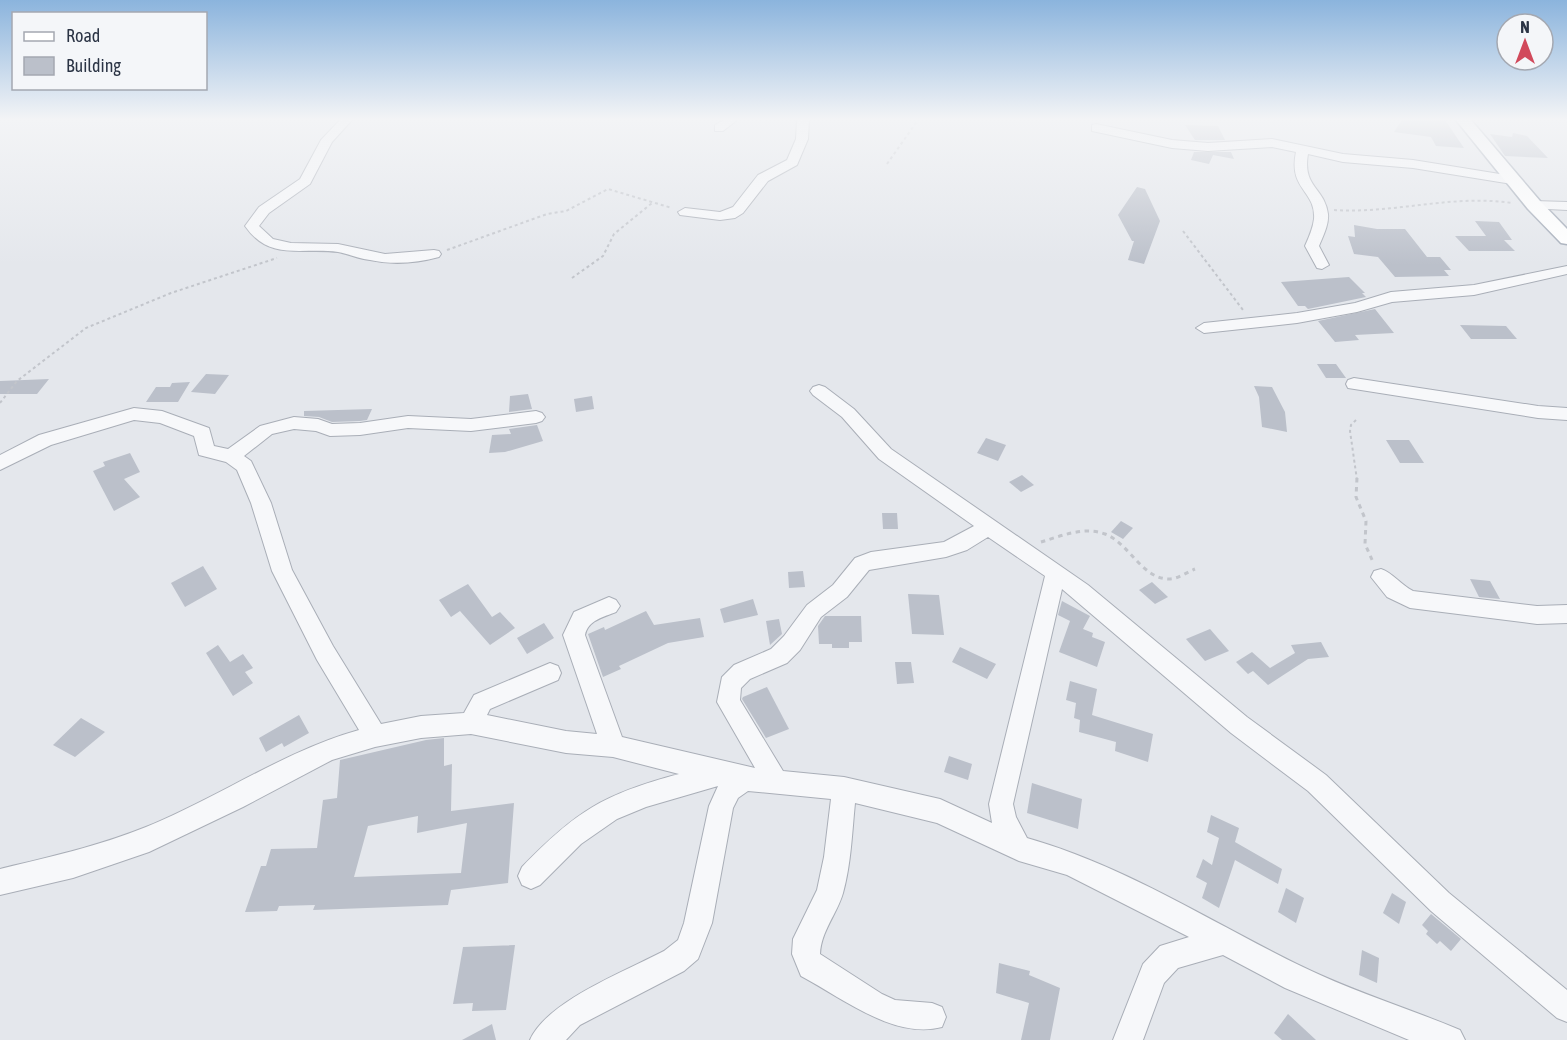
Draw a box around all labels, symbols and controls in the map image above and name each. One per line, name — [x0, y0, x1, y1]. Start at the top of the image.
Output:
legend — [12, 12, 207, 90]
north arrow — [1495, 12, 1555, 72]
text: N — [1520, 18, 1530, 36]
text: Road — [66, 25, 100, 46]
text: Building — [66, 55, 121, 76]

